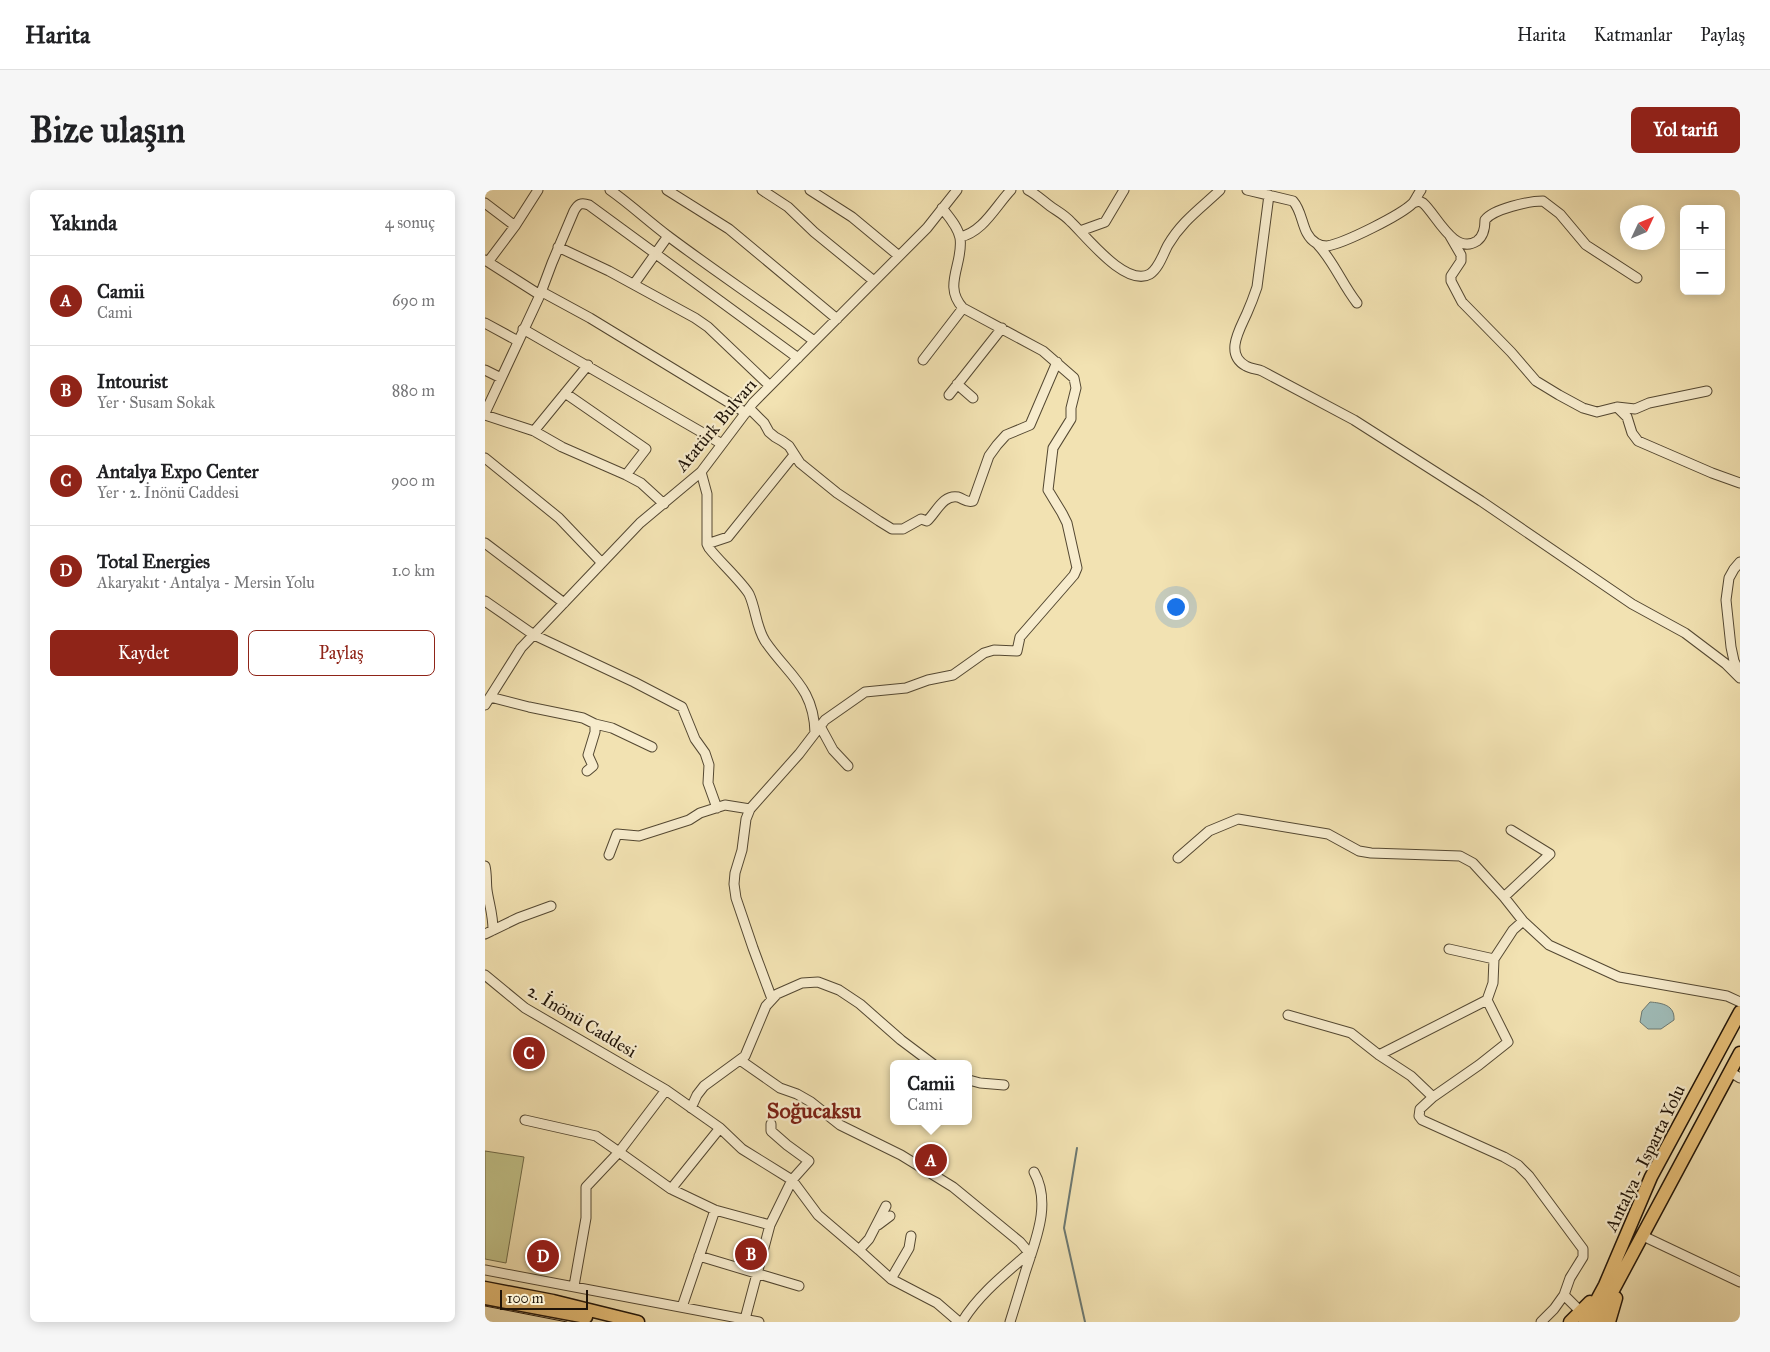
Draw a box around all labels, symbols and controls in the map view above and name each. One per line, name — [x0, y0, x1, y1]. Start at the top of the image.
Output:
text: Harita — [25, 20, 90, 50]
text: Harita — [1517, 24, 1566, 46]
text: Katmanlar — [1594, 24, 1672, 46]
text: Paylaş — [1700, 24, 1745, 46]
button: Yol tarifi — [1631, 107, 1740, 153]
text: Bize ulaşın — [30, 109, 185, 152]
north arrow — [1620, 205, 1665, 250]
map controls — [1680, 205, 1725, 295]
button: + — [1680, 205, 1725, 250]
text: Yakında — [50, 210, 117, 236]
text: 4 sonuç — [385, 213, 435, 232]
button: − — [1680, 250, 1725, 295]
text: Camii — [97, 280, 144, 303]
text: A — [61, 291, 71, 310]
text: 690 m — [392, 291, 435, 310]
text: Cami — [97, 303, 133, 322]
text: Intourist — [97, 370, 168, 393]
street label: Atatürk Bulvarı — [670, 374, 761, 477]
text: B — [61, 381, 71, 400]
text: 880 m — [392, 381, 435, 400]
text: Yer · Susam Sokak — [97, 393, 215, 412]
text: Antalya Expo Center — [97, 460, 259, 483]
text: C — [61, 471, 71, 490]
text: 900 m — [391, 471, 435, 490]
text: Yer · 2. İnönü Caddesi — [97, 483, 239, 502]
text: Total Energies — [97, 550, 210, 573]
text: D — [60, 561, 72, 580]
text: 1.0 km — [392, 561, 435, 580]
text: Akaryakıt · Antalya - Mersin Yolu — [97, 573, 315, 592]
your location — [1163, 594, 1189, 620]
button: Kaydet — [50, 630, 238, 676]
button: Paylaş — [248, 630, 435, 676]
street label: 2. İnönü Caddesi — [523, 980, 641, 1062]
pin: C — [513, 1034, 545, 1072]
popup — [890, 1060, 972, 1125]
text: Camii — [907, 1072, 955, 1095]
street label: Antalya - Isparta Yolu — [1600, 1081, 1690, 1236]
text: Cami — [907, 1095, 943, 1114]
district label: Soğucaksu — [767, 1097, 861, 1124]
pin: A — [915, 1141, 947, 1179]
pin: B — [735, 1235, 767, 1273]
pin: D — [527, 1237, 559, 1275]
scale bar — [500, 1287, 587, 1310]
text: 100 m — [507, 1290, 544, 1307]

